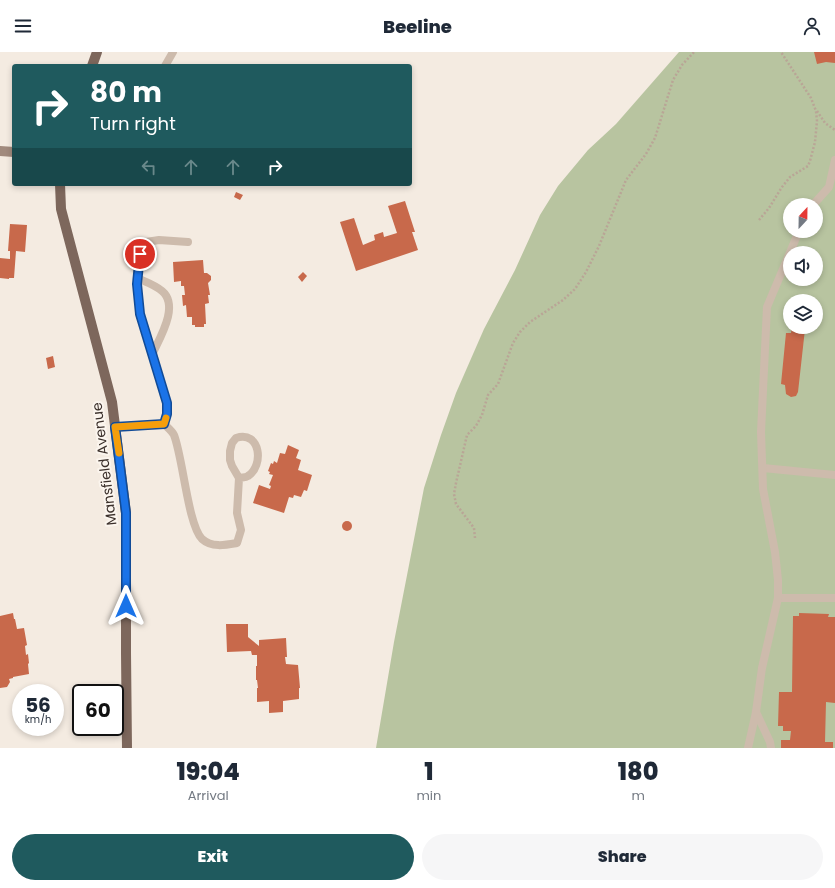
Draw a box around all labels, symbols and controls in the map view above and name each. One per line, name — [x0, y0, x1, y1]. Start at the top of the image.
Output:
text: Beeline — [383, 14, 452, 39]
icon: menu — [12, 15, 34, 37]
icon: person — [801, 15, 823, 37]
text: 80 m — [90, 73, 162, 112]
icon: right — [24, 80, 76, 132]
text: Turn right — [90, 111, 176, 136]
icon: left — [138, 156, 160, 178]
icon: ahead — [180, 156, 202, 178]
icon: ahead — [222, 156, 244, 178]
icon: right — [264, 156, 286, 178]
north arrow — [783, 198, 823, 238]
map controls — [783, 198, 823, 334]
pin — [123, 237, 157, 271]
icon: arrive — [129, 243, 151, 265]
button: sound — [783, 246, 823, 286]
button: layers — [783, 294, 823, 334]
street label: Mansfield Avenue — [86, 401, 121, 527]
position arrow — [105, 585, 147, 627]
speed limit sign: 60 — [72, 684, 124, 736]
text: 56 — [25, 691, 51, 719]
text: km/h — [25, 712, 51, 727]
text: 19:04 — [176, 755, 240, 788]
text: 1 — [424, 755, 433, 788]
text: 180 — [618, 755, 659, 788]
text: Arrival — [188, 786, 229, 805]
text: min — [416, 786, 441, 805]
text: m — [631, 786, 645, 805]
button: Exit — [12, 834, 414, 880]
button: Share — [422, 834, 823, 880]

